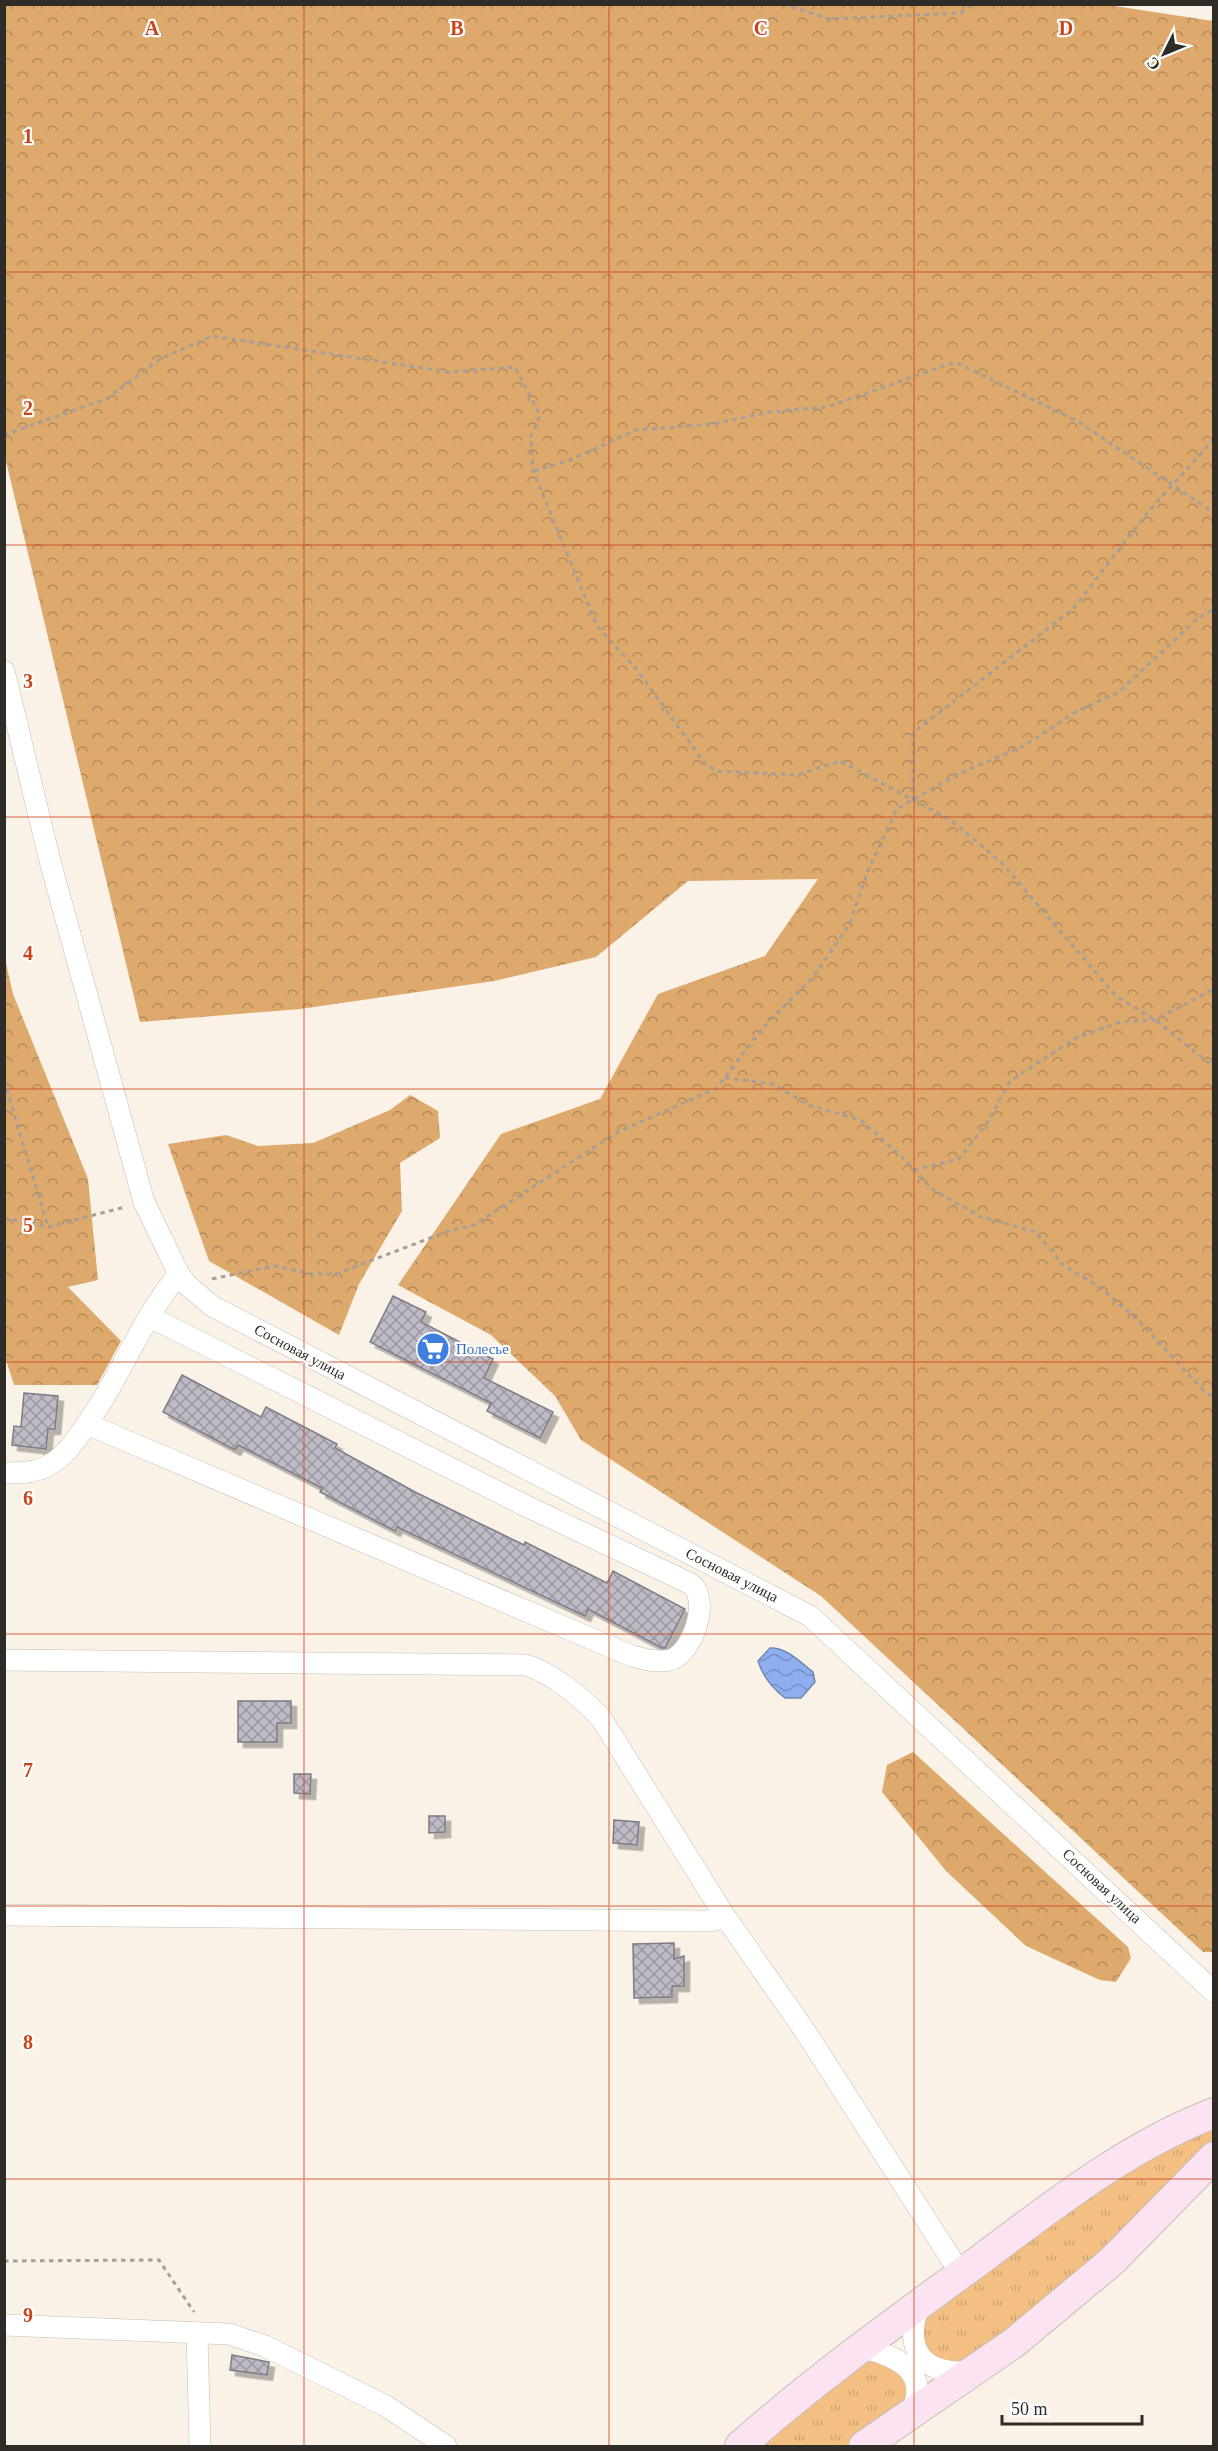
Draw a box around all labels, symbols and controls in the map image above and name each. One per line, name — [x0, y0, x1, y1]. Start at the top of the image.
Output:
text: A — [145, 17, 160, 39]
text: B — [450, 17, 464, 39]
text: C — [754, 17, 768, 39]
text: D — [1059, 17, 1073, 39]
north arrow — [1134, 24, 1194, 84]
text: С — [1143, 54, 1164, 74]
text: 1 — [23, 125, 33, 147]
text: 2 — [23, 397, 33, 419]
text: 3 — [23, 670, 33, 692]
text: 4 — [23, 942, 33, 964]
text: 5 — [23, 1214, 33, 1236]
street label: Сосновая улица — [252, 1321, 349, 1383]
supermarket icon: Полесье — [415, 1331, 451, 1367]
place label: Полесье — [456, 1341, 509, 1357]
text: 6 — [23, 1487, 33, 1509]
street label: Сосновая улица — [683, 1545, 781, 1605]
text: 7 — [23, 1759, 33, 1781]
street label: Сосновая улица — [1060, 1846, 1145, 1927]
text: 8 — [23, 2031, 33, 2053]
text: 9 — [23, 2304, 33, 2326]
scale bar — [1002, 2388, 1142, 2426]
text: 50 m — [1011, 2399, 1048, 2419]

